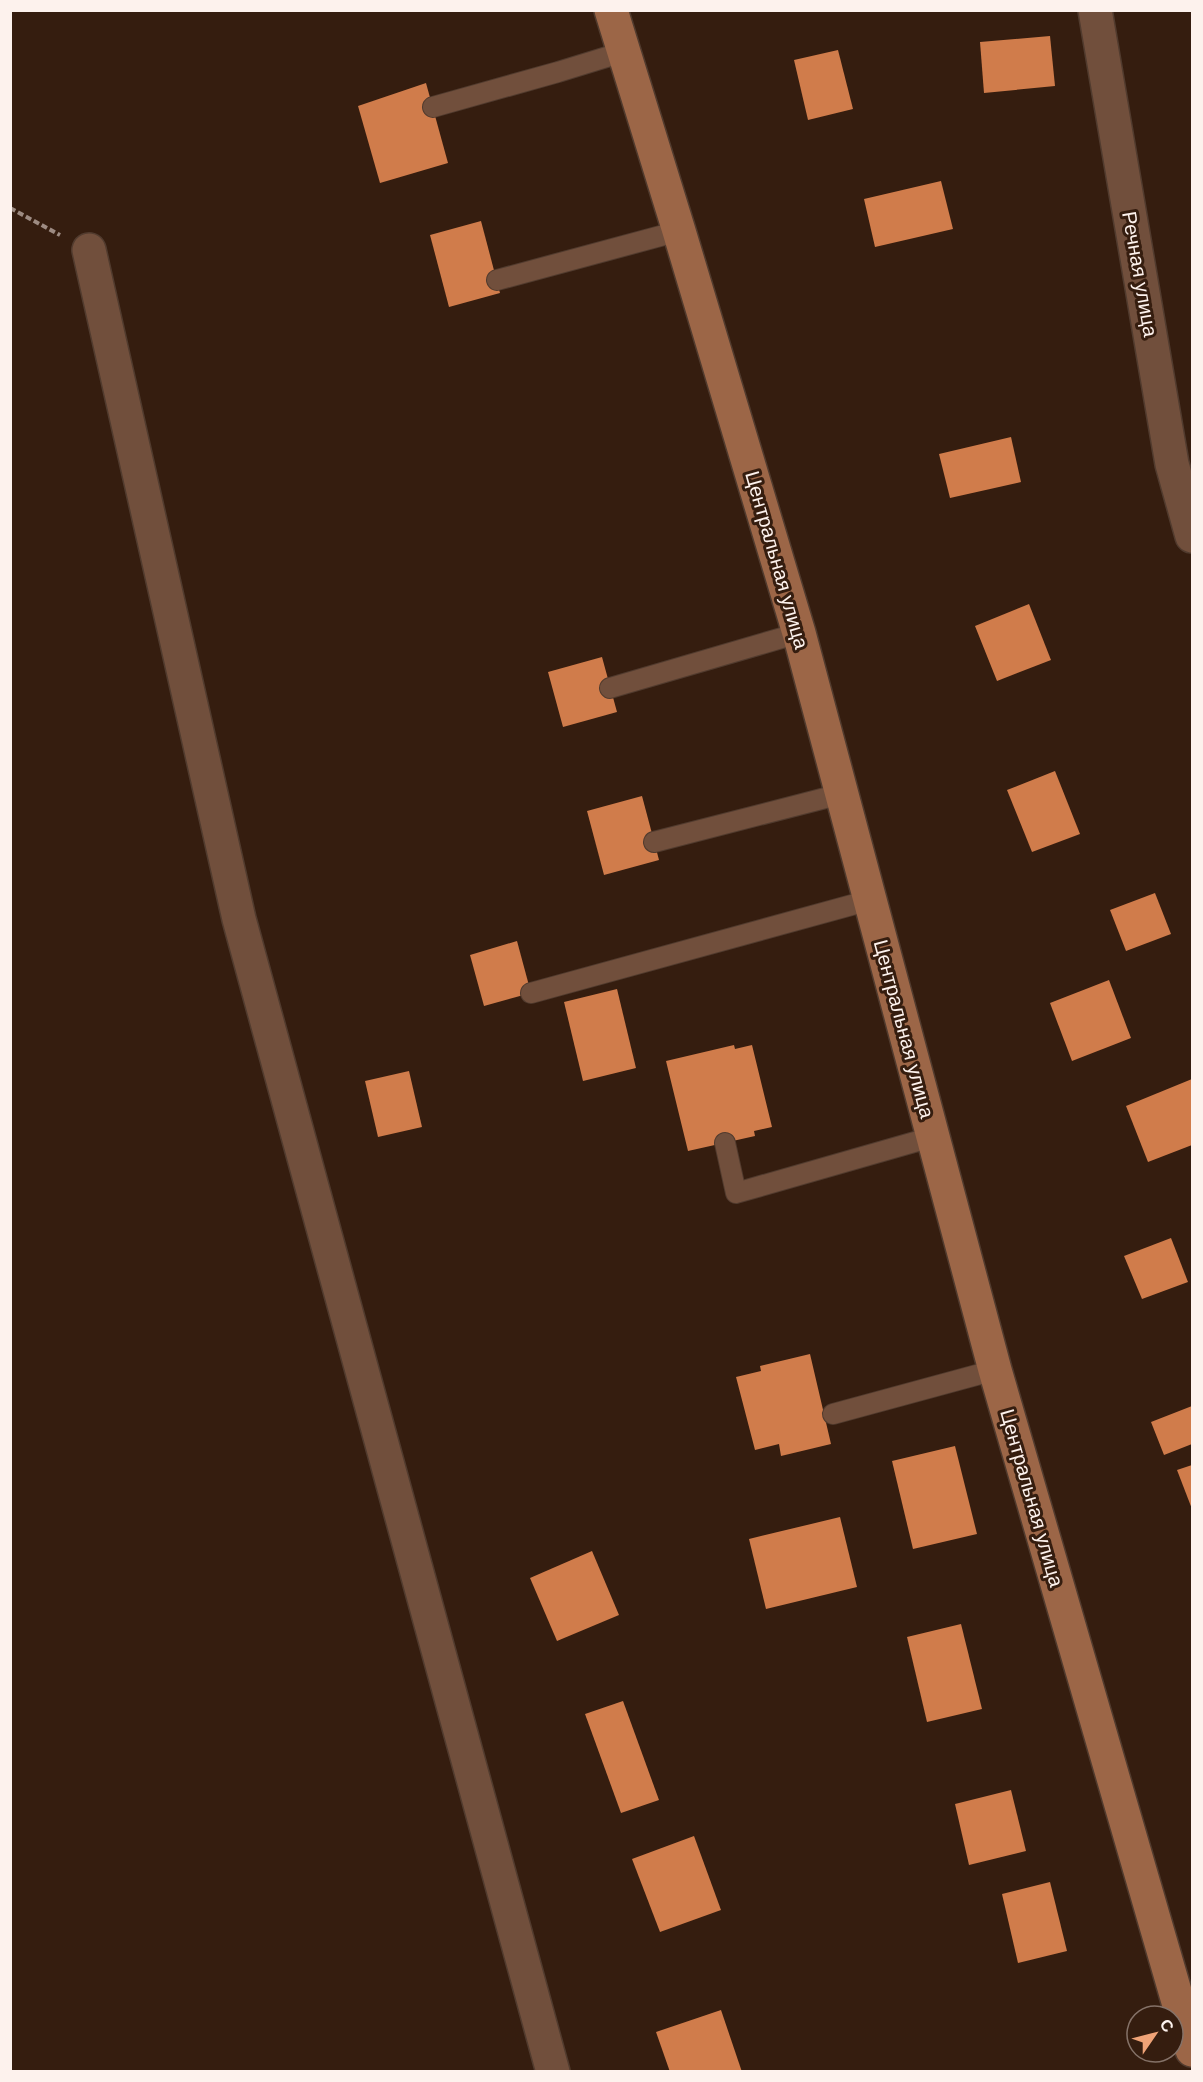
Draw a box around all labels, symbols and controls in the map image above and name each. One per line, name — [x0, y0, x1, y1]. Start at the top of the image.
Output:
street label: Речная улица — [1116, 209, 1164, 339]
street label: Центральная улица — [739, 468, 815, 653]
street label: Центральная улица — [868, 937, 941, 1122]
street label: Центральная улица — [994, 1406, 1070, 1591]
north arrow — [1125, 2004, 1185, 2064]
text: С — [1155, 2015, 1179, 2037]

